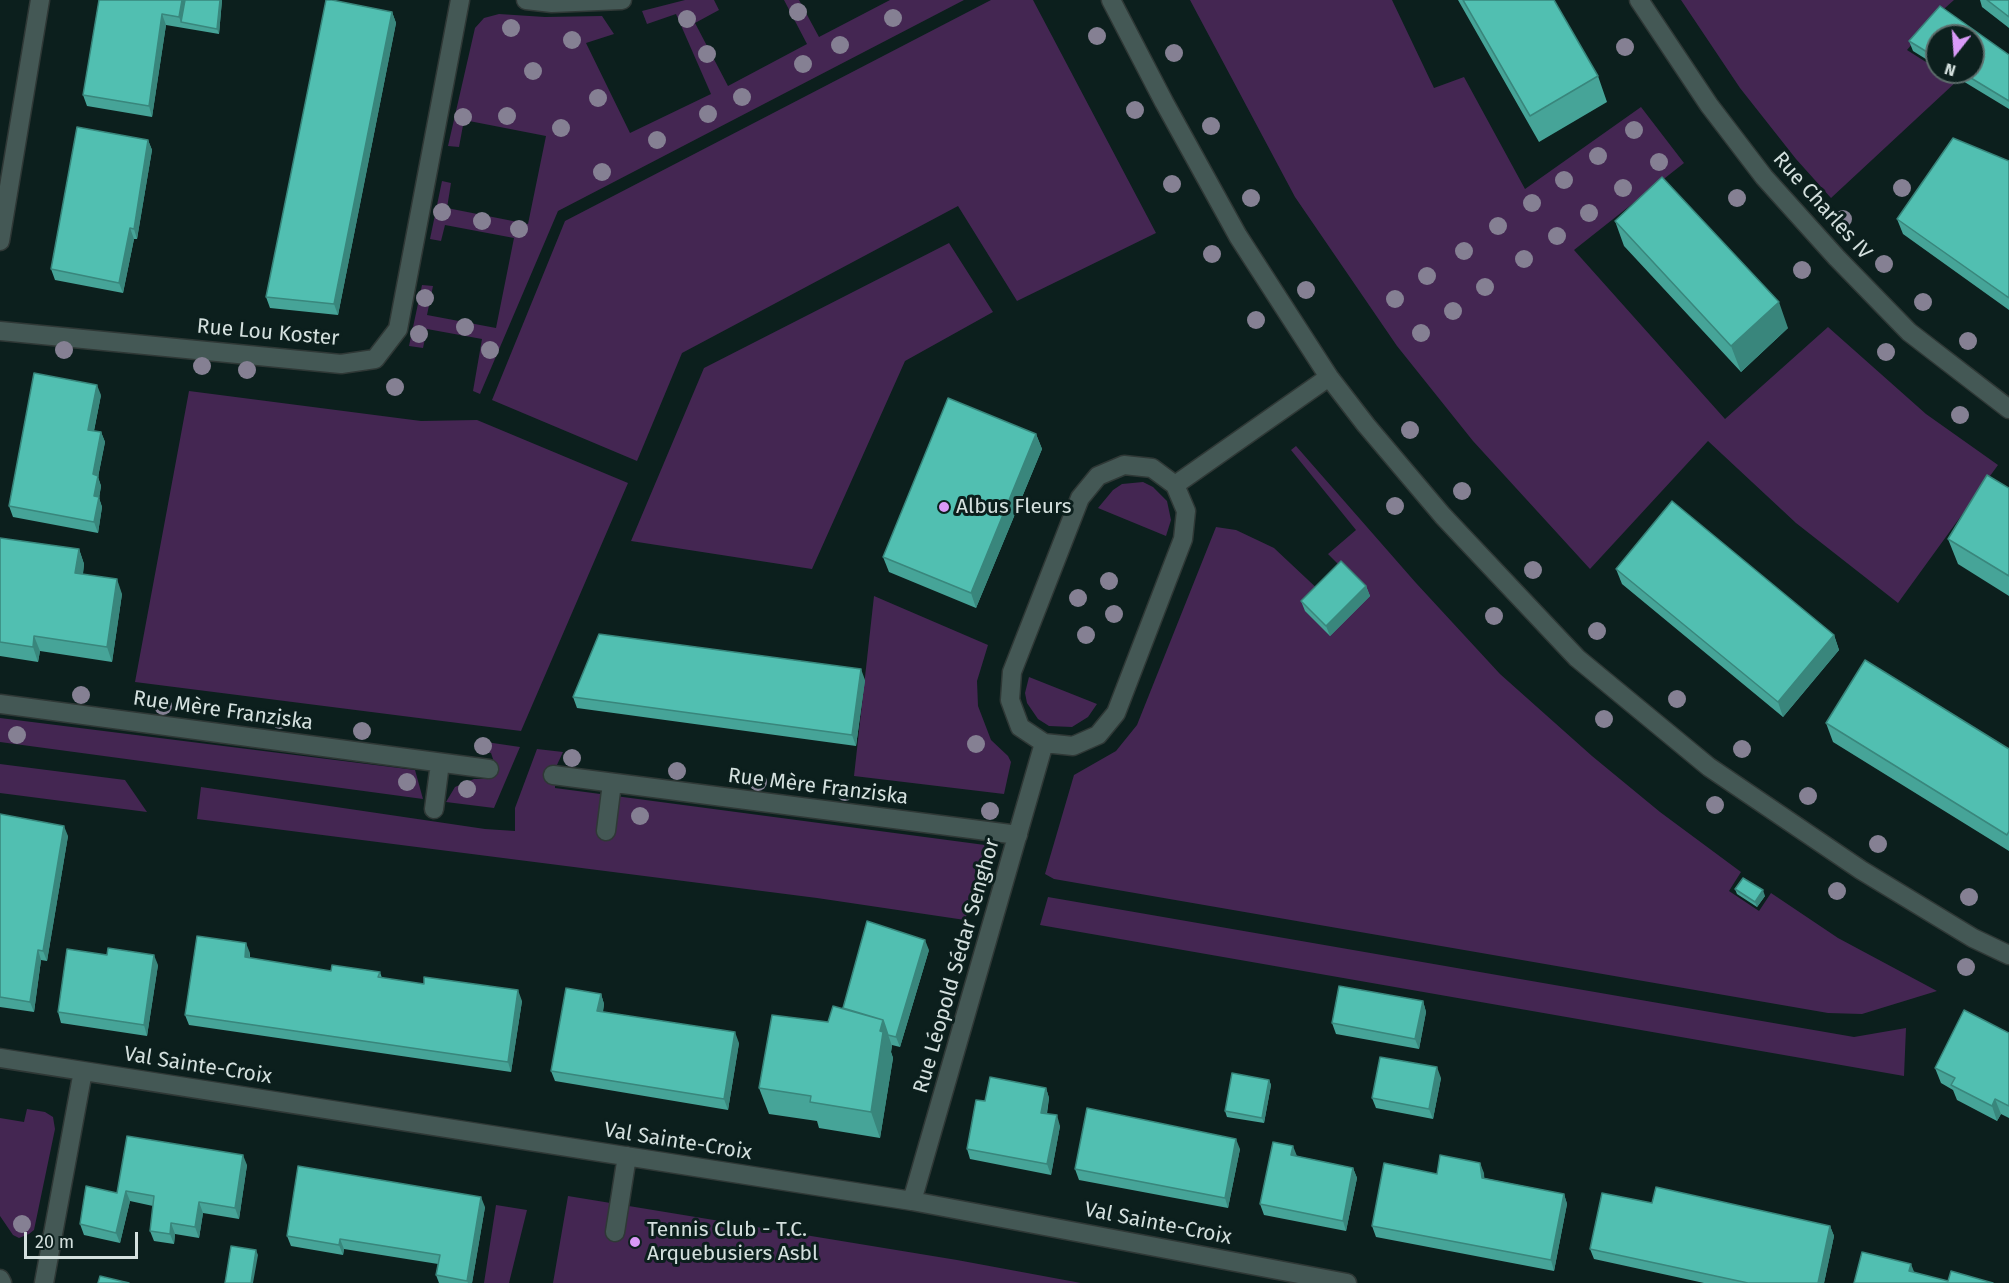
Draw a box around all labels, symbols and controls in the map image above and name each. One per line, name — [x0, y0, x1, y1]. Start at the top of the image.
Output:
north arrow — [1925, 24, 1985, 84]
text: N — [1942, 59, 1958, 80]
street label: Rue Charles IV — [1767, 147, 1877, 265]
street label: Rue Lou Koster — [196, 314, 340, 352]
place label: Albus Fleurs — [956, 494, 1072, 520]
marker: Albus Fleurs — [937, 500, 951, 514]
street label: Rue Mère Franziska — [131, 686, 315, 736]
street label: Rue Mère Franziska — [726, 763, 910, 811]
street label: Rue Léopold Sédar Senghor — [909, 836, 1005, 1096]
street label: Val Sainte-Croix — [122, 1042, 274, 1090]
street label: Val Sainte-Croix — [602, 1118, 754, 1166]
street label: Val Sainte-Croix — [1082, 1197, 1234, 1251]
place label: Tennis Club - T.C. Arquebusiers Asbl — [647, 1217, 818, 1267]
scale bar — [27, 1220, 141, 1258]
text: 20 m — [35, 1231, 74, 1253]
marker: Tennis Club - T.C. Arquebusiers Asbl — [628, 1235, 642, 1249]

